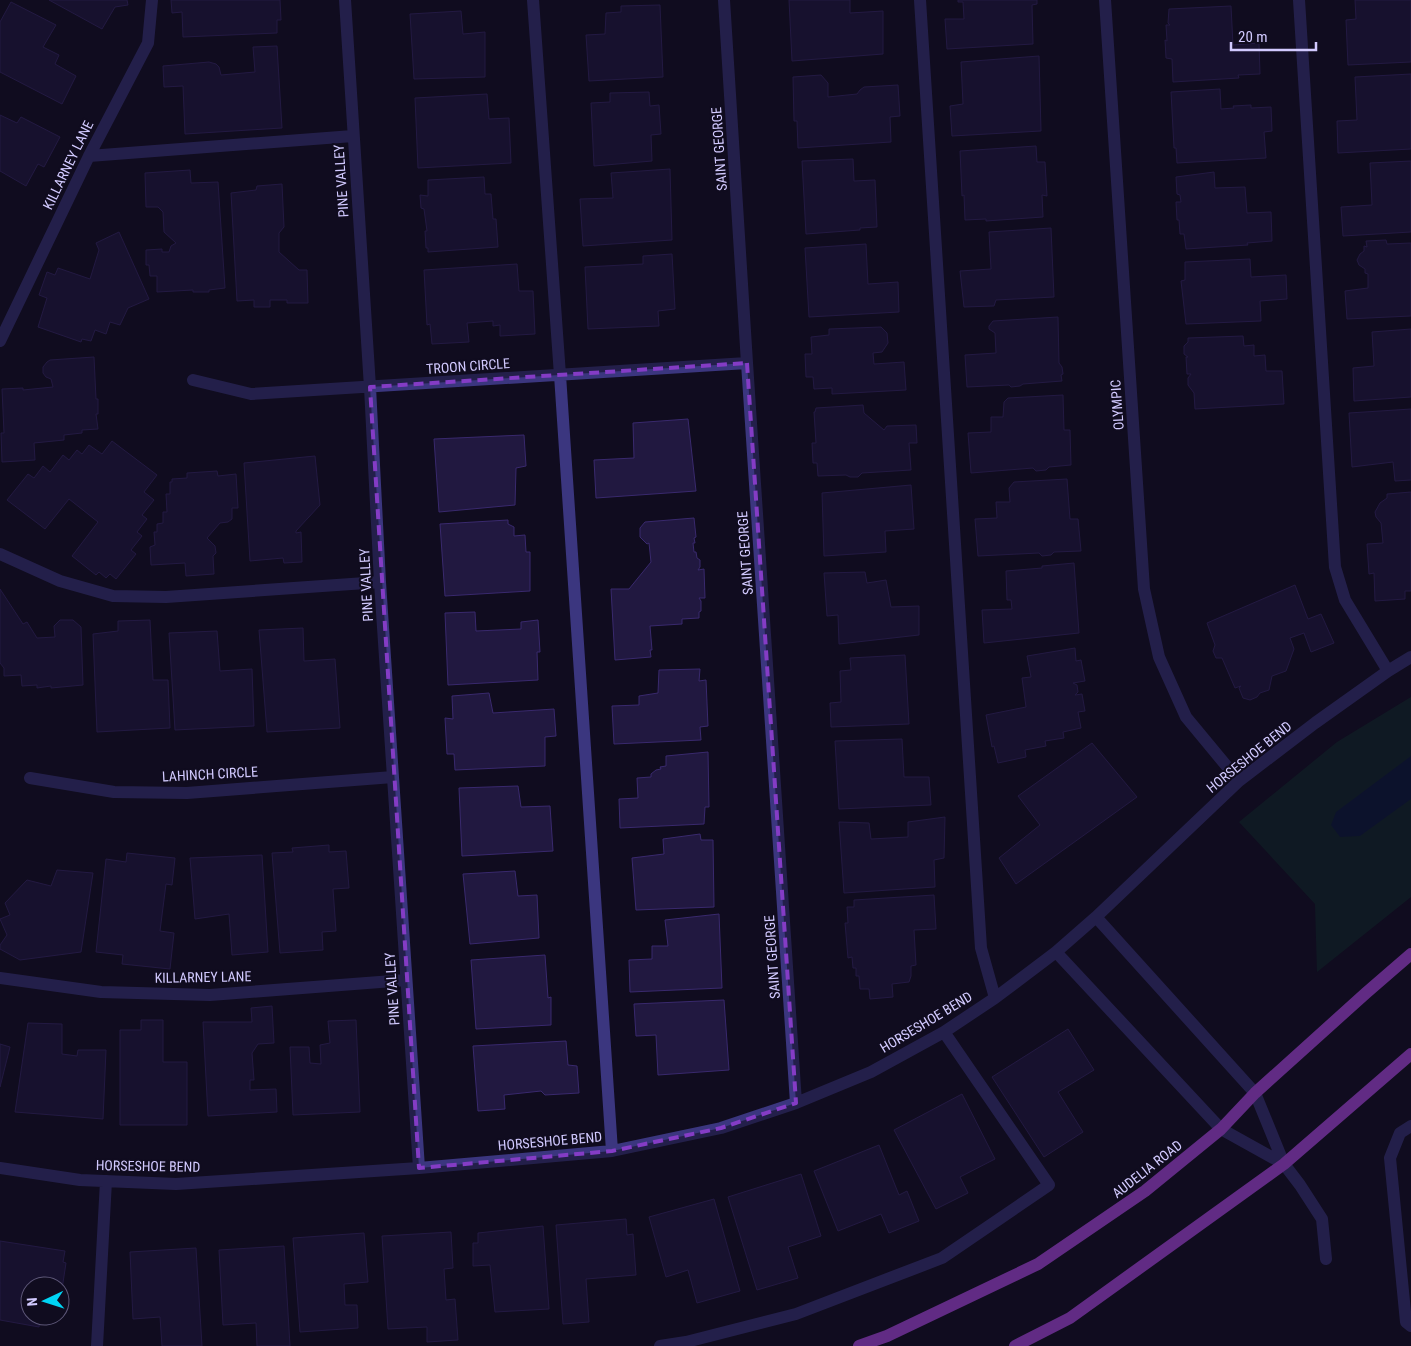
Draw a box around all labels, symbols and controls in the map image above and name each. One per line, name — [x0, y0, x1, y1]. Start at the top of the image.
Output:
scale bar — [1231, 20, 1316, 52]
text: 20 m — [1238, 28, 1268, 46]
street label: SAINT GEORGE — [708, 107, 730, 191]
street label: KILLARNEY LANE — [40, 118, 96, 212]
street label: PINE VALLEY — [330, 143, 352, 218]
street label: TROON CIRCLE — [426, 355, 510, 377]
street label: OLYMPIC — [1107, 379, 1127, 431]
street label: SAINT GEORGE — [734, 511, 756, 595]
street label: PINE VALLEY — [356, 547, 376, 622]
street label: HORSESHOE BEND — [1203, 718, 1295, 796]
street label: LAHINCH CIRCLE — [162, 763, 258, 785]
street label: SAINT GEORGE — [761, 915, 783, 999]
street label: PINE VALLEY — [381, 951, 403, 1026]
street label: KILLARNEY LANE — [154, 968, 252, 986]
street label: HORSESHOE BEND — [877, 988, 975, 1056]
street label: HORSESHOE BEND — [497, 1128, 603, 1154]
street label: AUDELIA ROAD — [1109, 1137, 1185, 1201]
street label: HORSESHOE BEND — [96, 1157, 200, 1175]
north arrow — [20, 1276, 70, 1326]
text: N — [24, 1297, 40, 1307]

